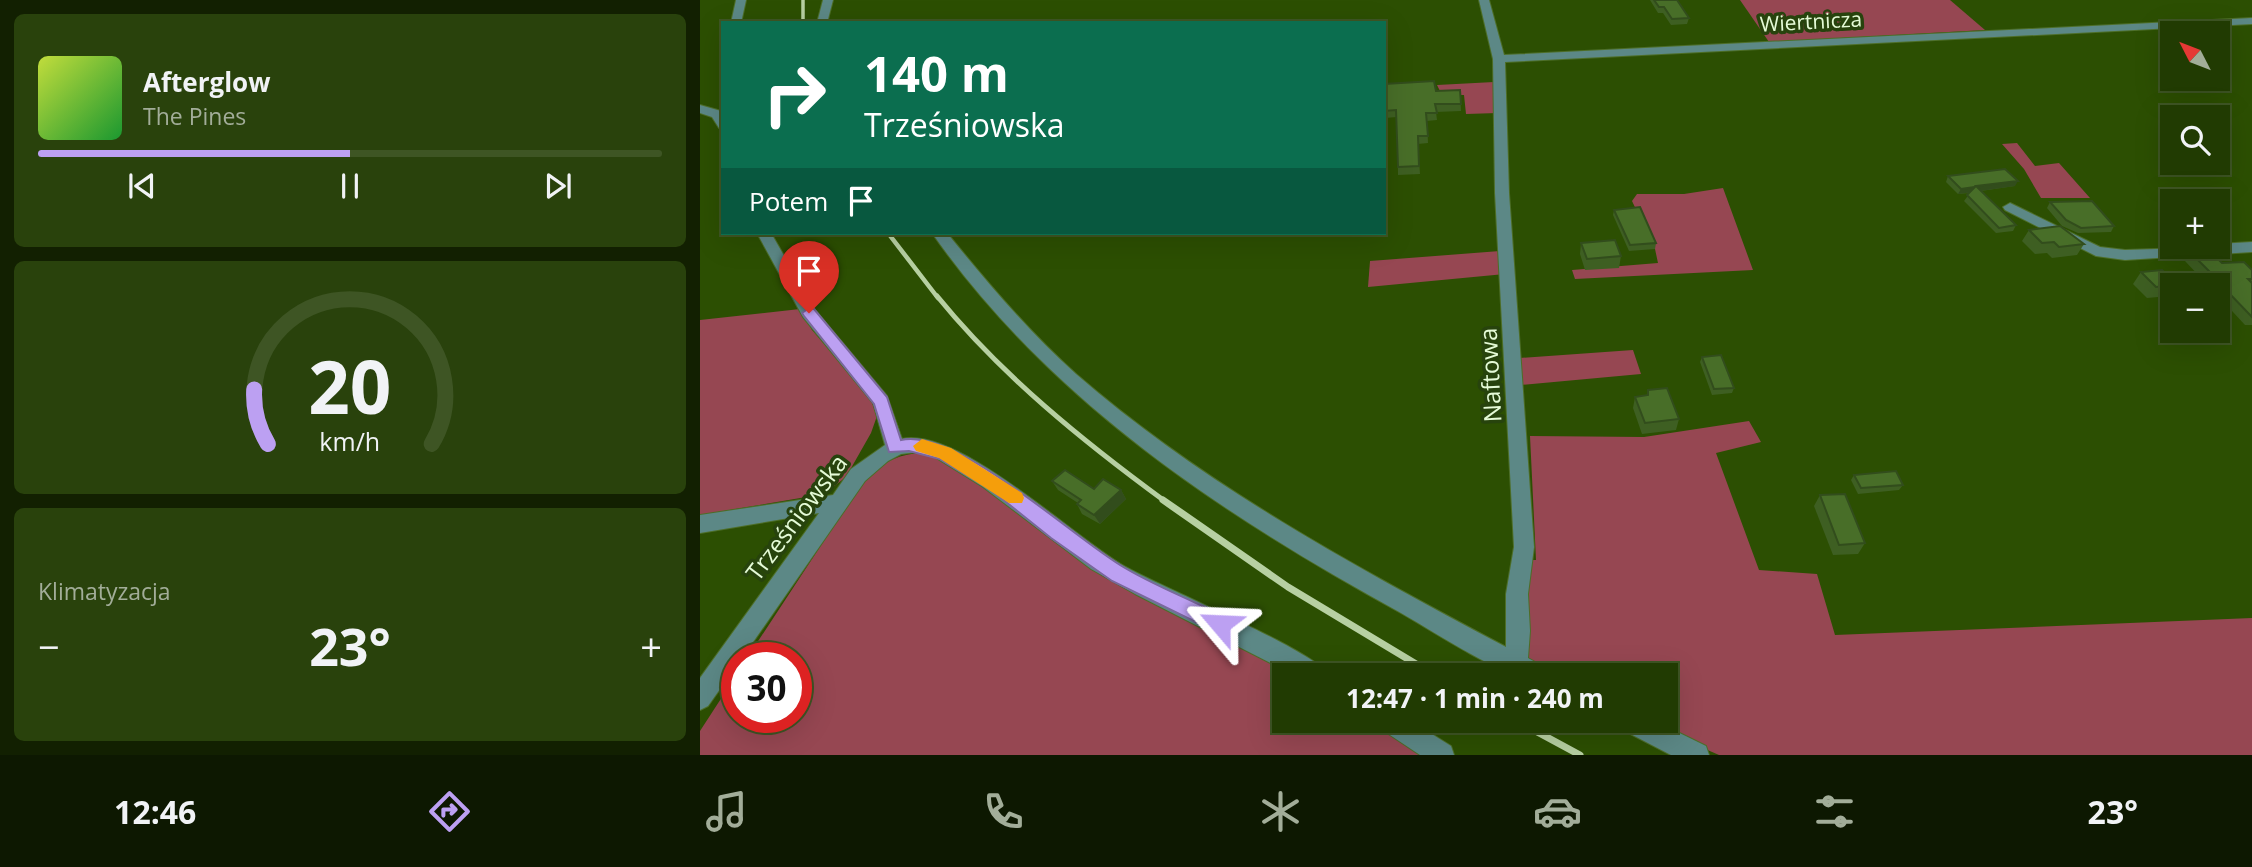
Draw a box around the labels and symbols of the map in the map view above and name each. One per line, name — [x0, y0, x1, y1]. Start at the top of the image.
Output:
street label: Wiertnicza — [1759, 4, 1863, 38]
north arrow — [2160, 21, 2230, 91]
pin — [779, 241, 839, 313]
street label: Naftowa — [1471, 327, 1508, 423]
street label: Trześniowska — [737, 447, 854, 587]
position arrow — [1183, 587, 1257, 661]
speed limit sign: 30 — [721, 642, 812, 733]

